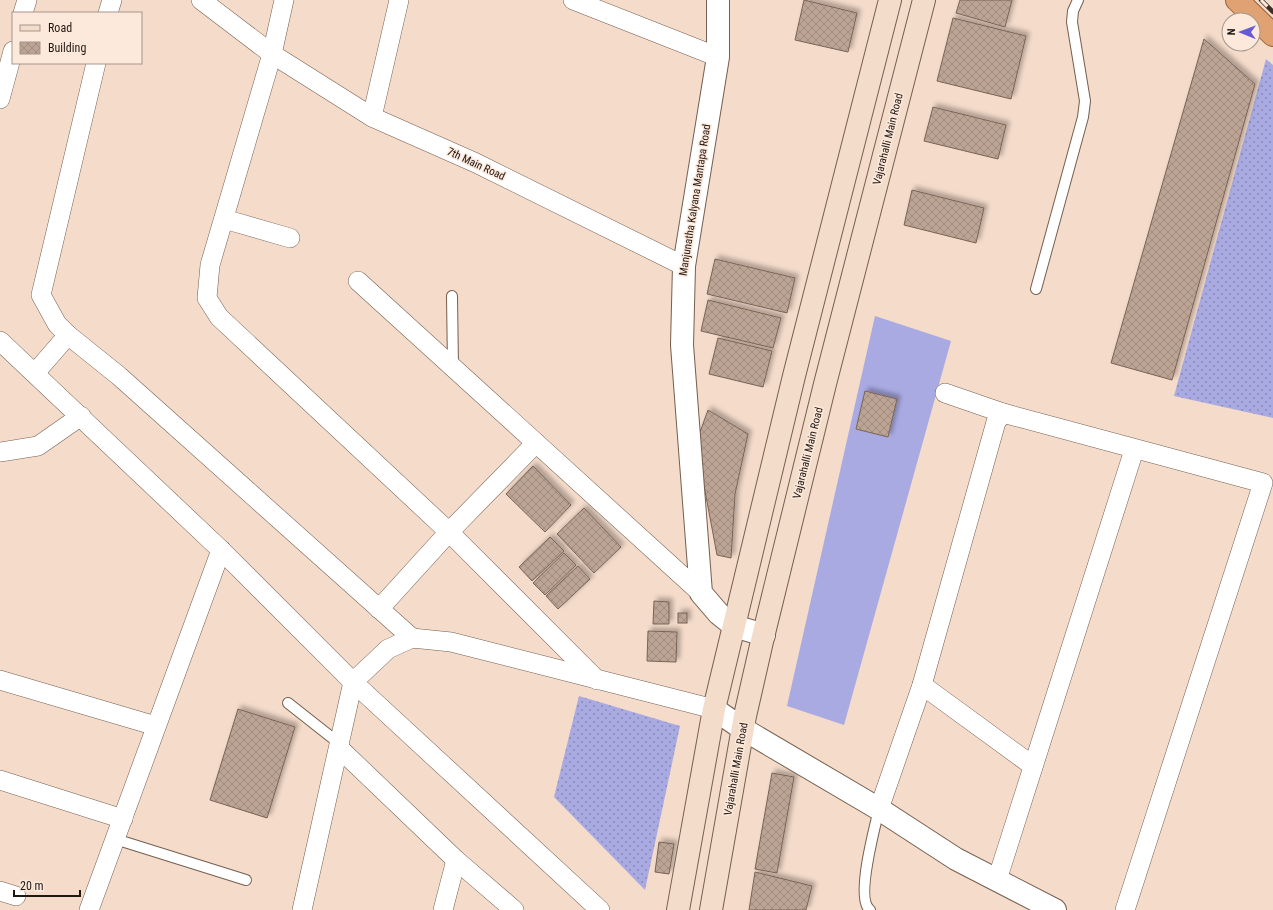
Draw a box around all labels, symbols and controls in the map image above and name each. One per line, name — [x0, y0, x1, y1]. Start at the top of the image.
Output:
legend — [12, 12, 142, 64]
north arrow — [1221, 12, 1261, 52]
text: Road — [48, 21, 72, 35]
text: N — [1225, 28, 1238, 35]
text: Building — [48, 41, 86, 55]
street label: Vajarahalli Main Road — [870, 92, 906, 186]
street label: Manjunatha Kalyana Mantapa Road — [677, 123, 713, 277]
street label: 7th Main Road — [445, 145, 507, 183]
street label: Vajarahalli Main Road — [790, 406, 826, 500]
street label: Vajarahalli Main Road — [721, 722, 751, 816]
scale bar — [14, 872, 80, 898]
text: 20 m — [20, 879, 44, 893]

